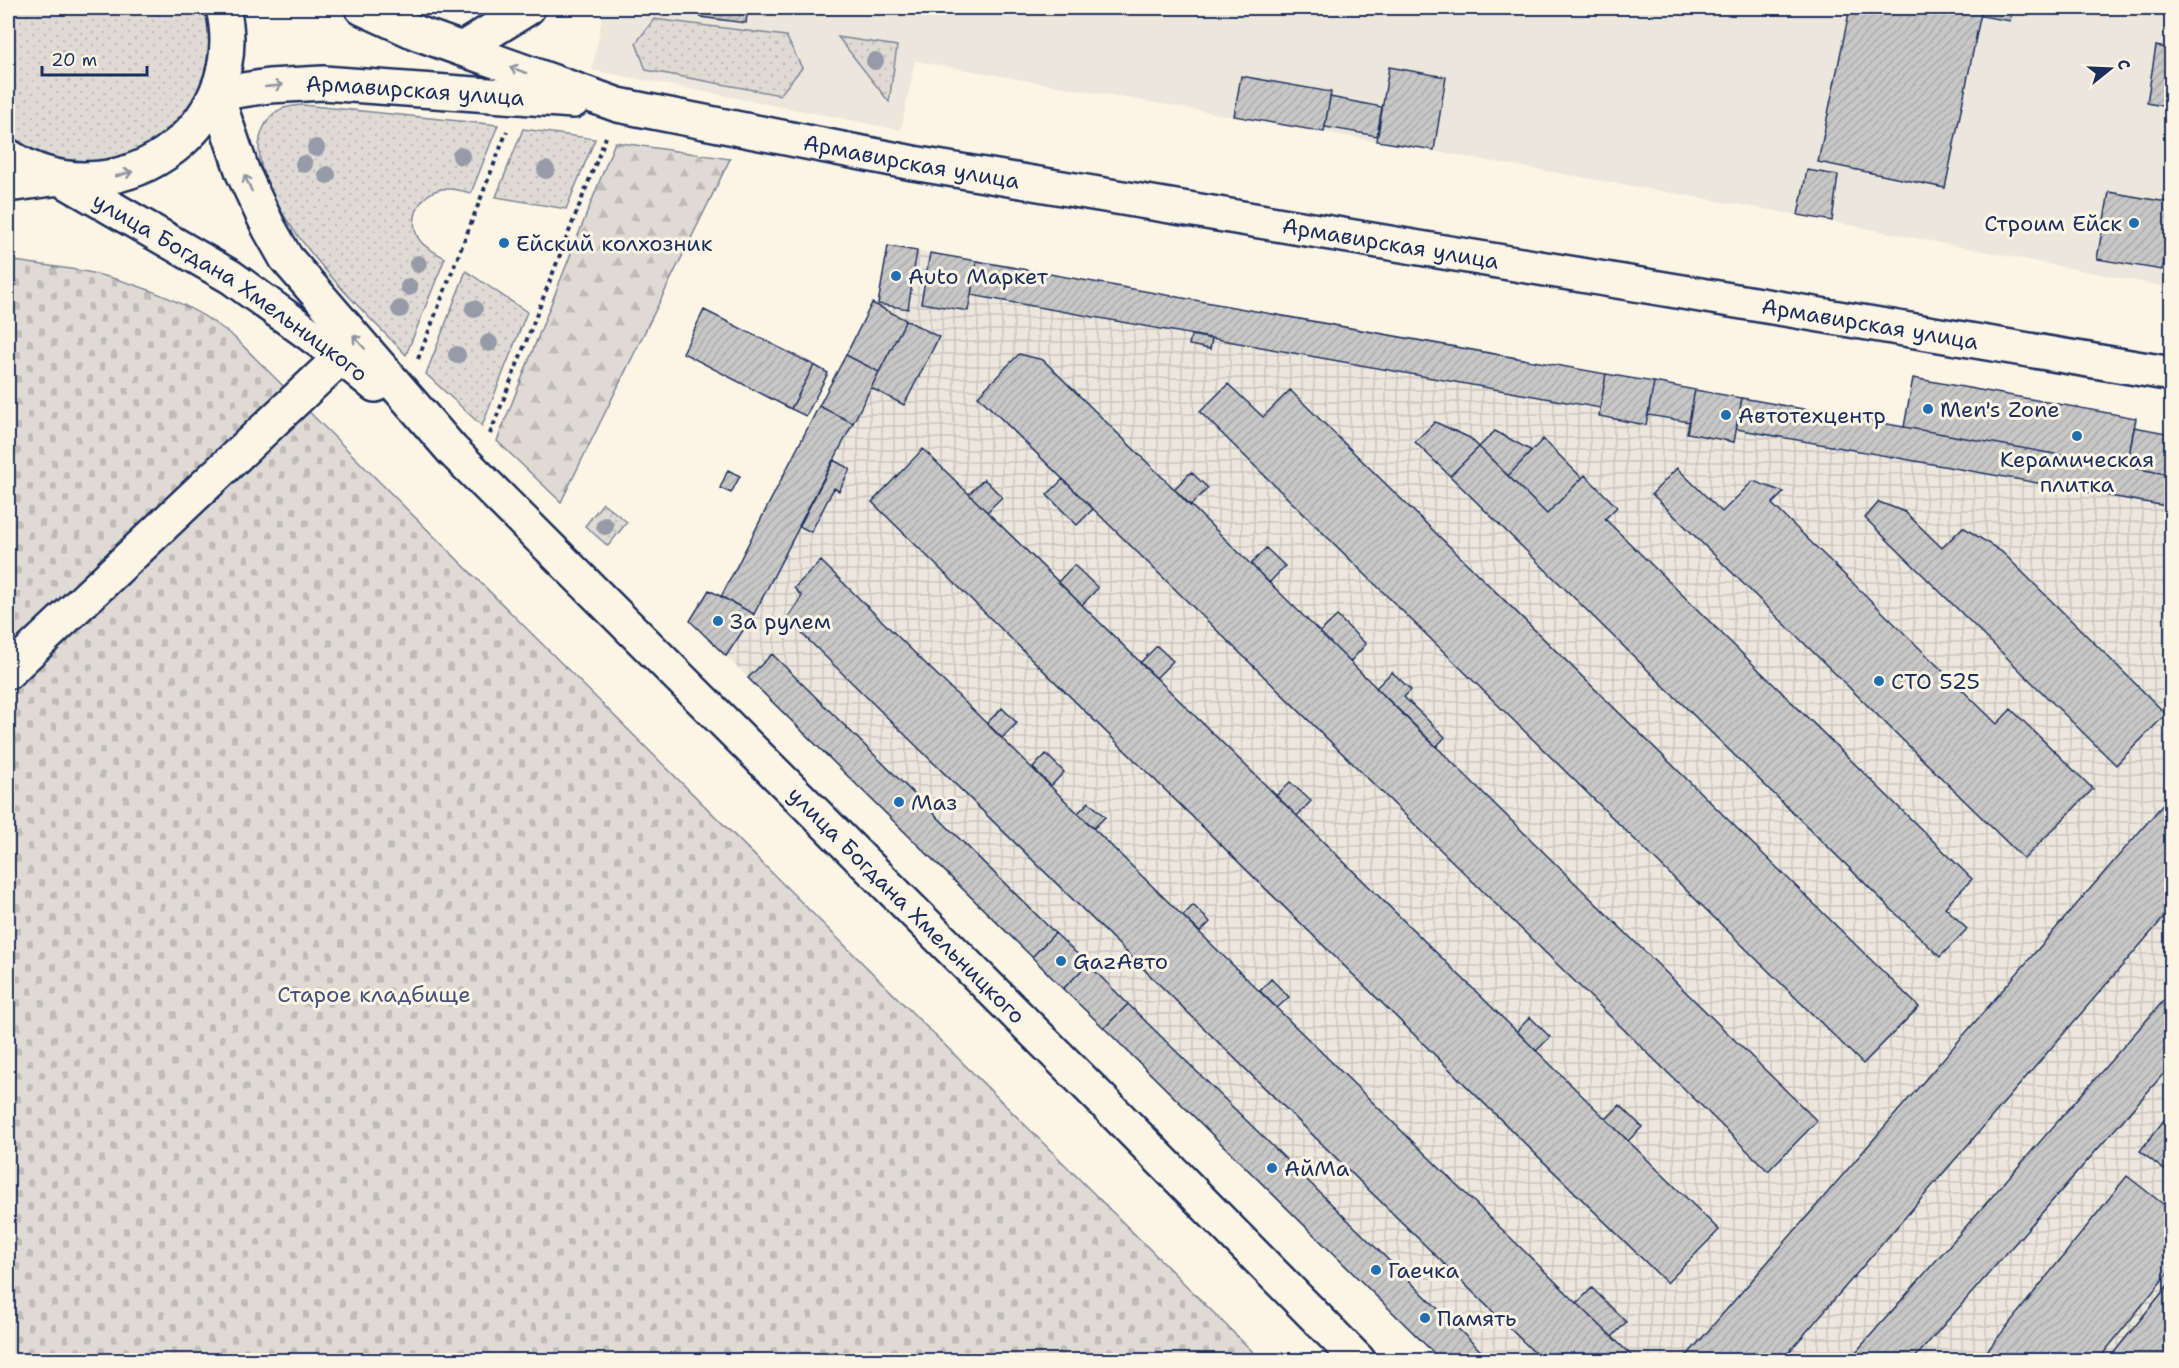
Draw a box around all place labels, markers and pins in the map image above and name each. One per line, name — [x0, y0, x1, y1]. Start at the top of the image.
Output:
place label: Строим Ейск — [1984, 209, 2122, 238]
marker: Строим Ейск — [2127, 216, 2141, 230]
place label: Ейский колхозник — [516, 229, 713, 258]
marker: Ейский колхозник — [497, 236, 511, 250]
place label: Auto Маркет — [908, 262, 1049, 291]
marker: Auto Маркет — [889, 269, 903, 283]
place label: Men's Zone — [1940, 395, 2060, 424]
place label: Автотехцентр — [1738, 401, 1886, 430]
marker: Men's Zone — [1921, 402, 1935, 416]
marker: Автотехцентр — [1719, 408, 1733, 422]
marker: Керамическая плитка — [2070, 429, 2084, 443]
place label: Керамическая плитка — [2000, 445, 2154, 499]
place label: За рулем — [730, 607, 831, 636]
marker: За рулем — [711, 614, 725, 628]
place label: СТО 525 — [1891, 667, 1980, 696]
marker: СТО 525 — [1872, 674, 1886, 688]
place label: Маз — [911, 788, 957, 817]
marker: Маз — [892, 795, 906, 809]
place label: GazАвто — [1073, 947, 1168, 976]
marker: GazАвто — [1054, 954, 1068, 968]
place label: АйМа — [1284, 1154, 1350, 1183]
marker: АйМа — [1265, 1161, 1279, 1175]
place label: Гаечка — [1388, 1256, 1459, 1285]
marker: Гаечка — [1369, 1263, 1383, 1277]
place label: Память — [1437, 1304, 1516, 1333]
marker: Память — [1418, 1311, 1432, 1325]

